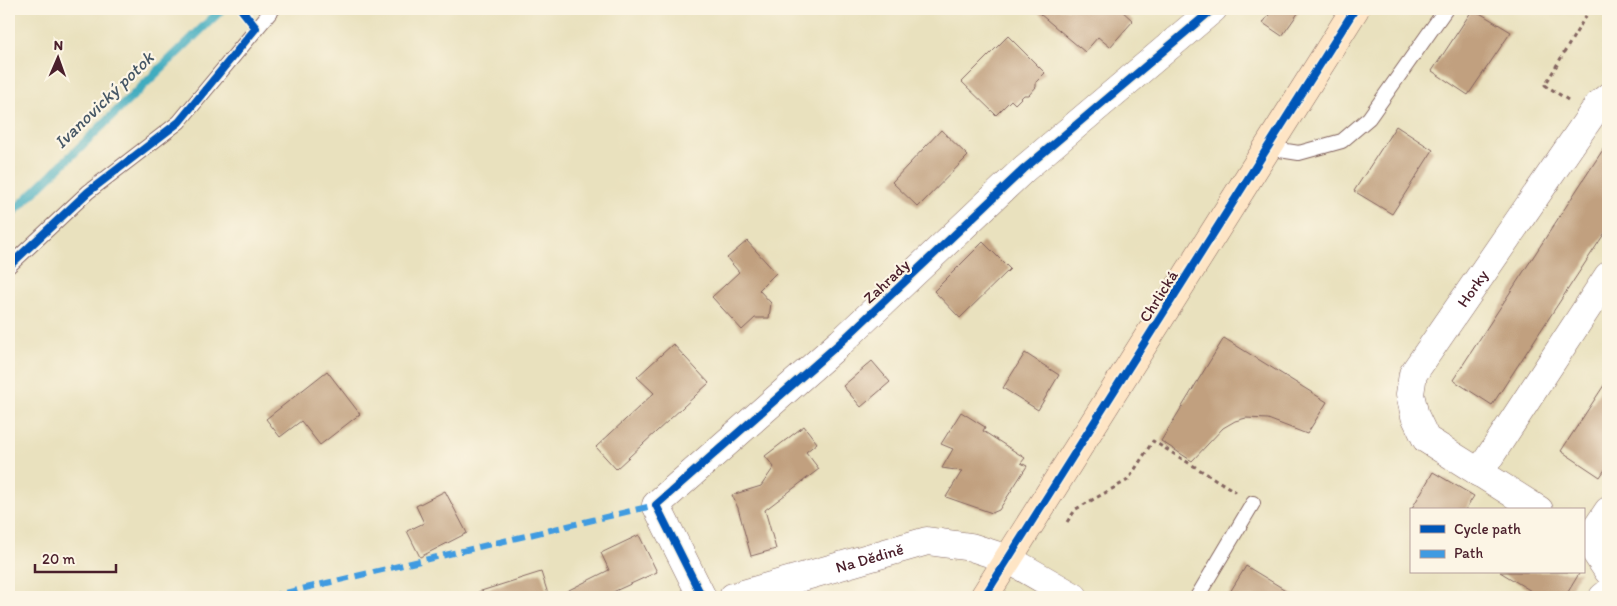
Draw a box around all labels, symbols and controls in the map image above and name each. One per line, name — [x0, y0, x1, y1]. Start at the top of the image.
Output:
north arrow — [32, 32, 82, 82]
text: N — [53, 37, 63, 54]
water label: Ivanovický potok — [50, 46, 160, 153]
street label: Zahrady — [859, 255, 914, 307]
street label: Chrlická — [1135, 266, 1182, 326]
street label: Horky — [1453, 266, 1492, 311]
legend — [1410, 508, 1584, 574]
text: Cycle path — [1454, 520, 1521, 538]
street label: Na Dědině — [833, 539, 906, 577]
scale bar — [35, 541, 116, 573]
text: Path — [1454, 544, 1483, 562]
text: 20 m — [42, 550, 76, 568]

